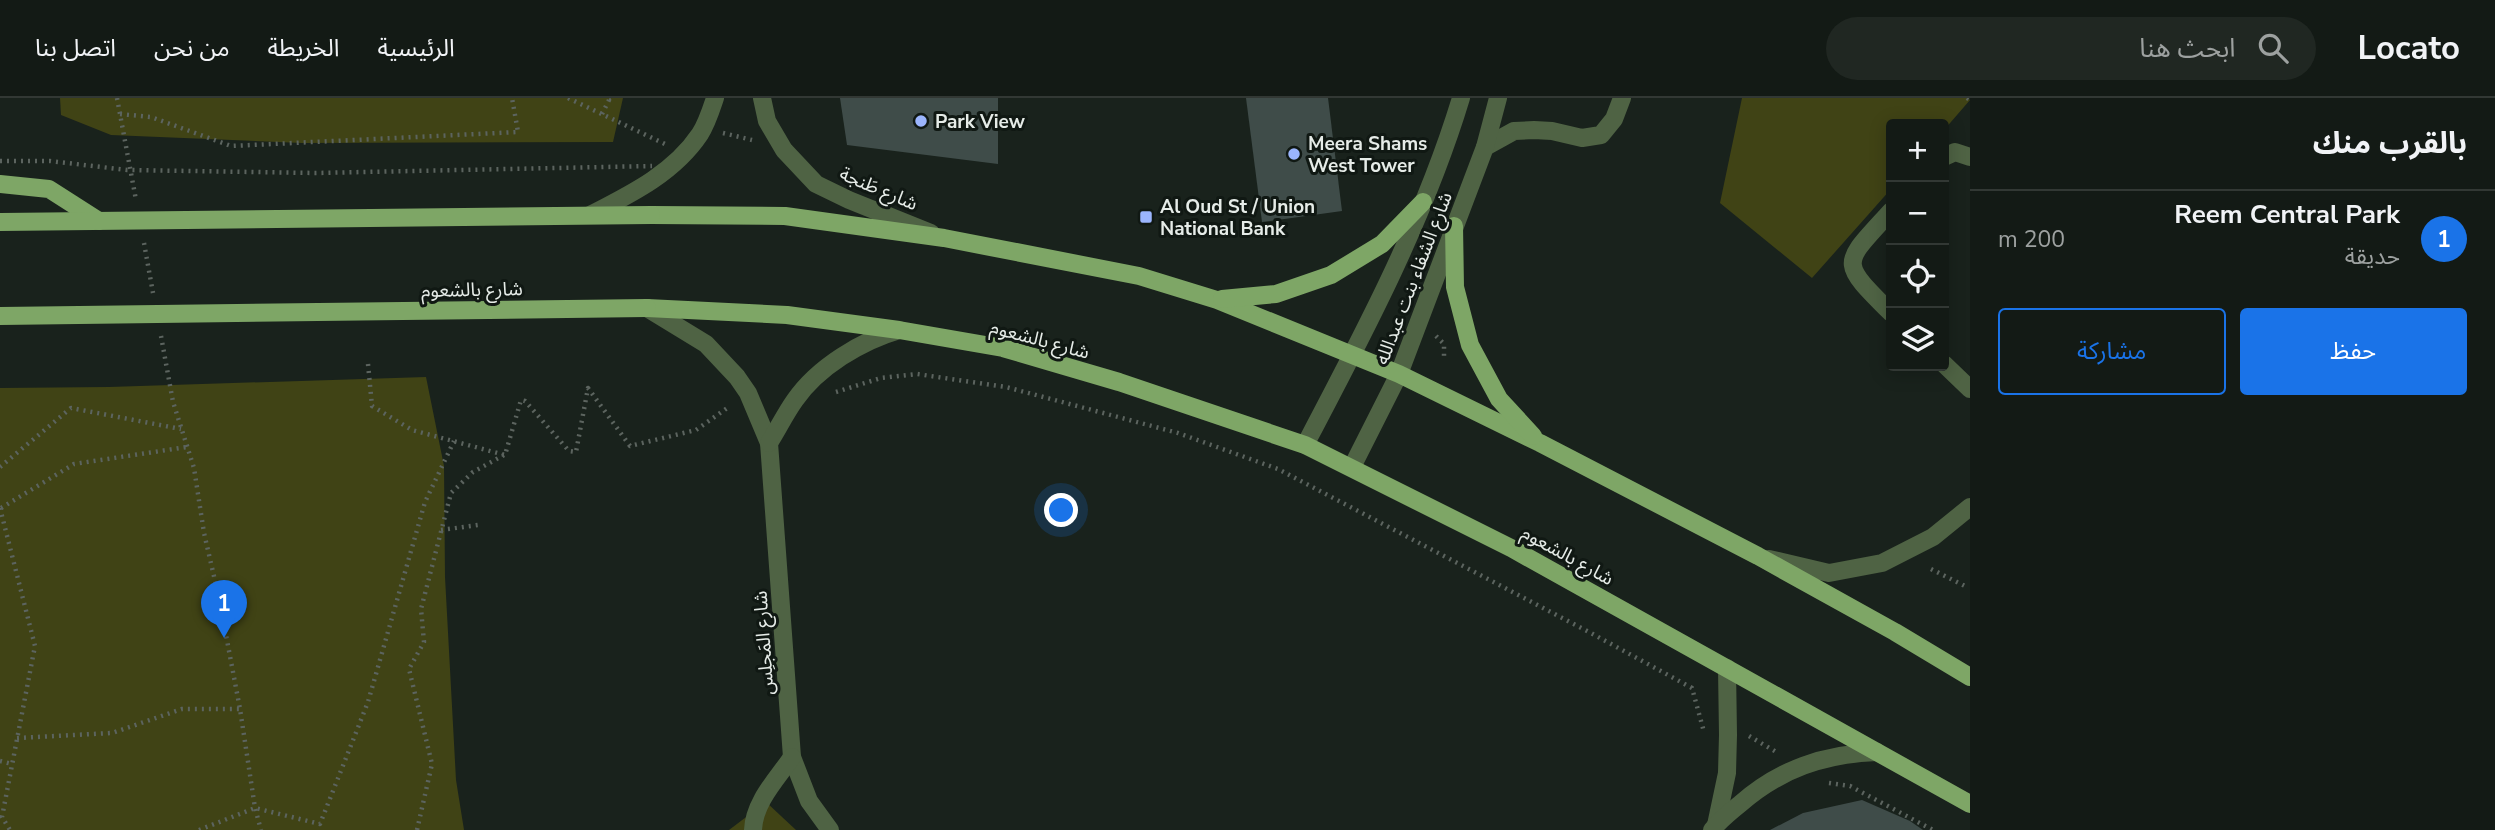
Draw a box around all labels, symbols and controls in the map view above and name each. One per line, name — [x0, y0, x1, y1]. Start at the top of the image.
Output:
search box — [1826, 17, 2316, 80]
text: Locato — [2358, 26, 2460, 71]
icon: search — [2254, 29, 2292, 67]
text: ابحث هنا — [2139, 31, 2236, 66]
text: اتصل بنا — [35, 32, 116, 64]
text: من نحن — [154, 32, 230, 64]
text: الخريطة — [268, 32, 340, 64]
text: الرئيسية — [378, 32, 455, 64]
place label: Park View — [935, 109, 1026, 135]
marker: Park View — [913, 113, 929, 129]
map controls — [1886, 119, 1949, 371]
button: + — [1886, 119, 1949, 182]
text: بالقرب منك — [2313, 123, 2467, 164]
place label: Meera Shams West Tower — [1308, 131, 1427, 179]
marker: Meera Shams West Tower — [1286, 146, 1302, 162]
street label: شارع طَنجة — [835, 161, 922, 217]
button: − — [1886, 182, 1949, 245]
street label: شارع الشفاء بنت عبدالله — [1369, 188, 1459, 368]
place label: Al Oud St / Union National Bank — [1160, 194, 1315, 242]
text: Reem Central Park — [2174, 197, 2400, 232]
marker: Al Oud St / Union National Bank — [1138, 209, 1154, 225]
text: 200 m — [1998, 224, 2065, 255]
text: 1 — [2437, 224, 2451, 255]
text: حديقة — [2345, 241, 2400, 272]
button: locate — [1886, 245, 1949, 308]
street label: شارع بالشعوم — [421, 276, 523, 305]
button: layers — [1886, 308, 1949, 371]
button: مشاركة — [1998, 308, 2226, 395]
button: حفظ — [2240, 308, 2467, 395]
street label: شارع بالشعوم — [987, 314, 1092, 367]
your location — [1044, 493, 1078, 527]
street label: شارع بالشعوم — [1516, 520, 1618, 593]
pin: 1 — [201, 580, 247, 638]
street label: شارع المَجلِس — [747, 590, 781, 696]

